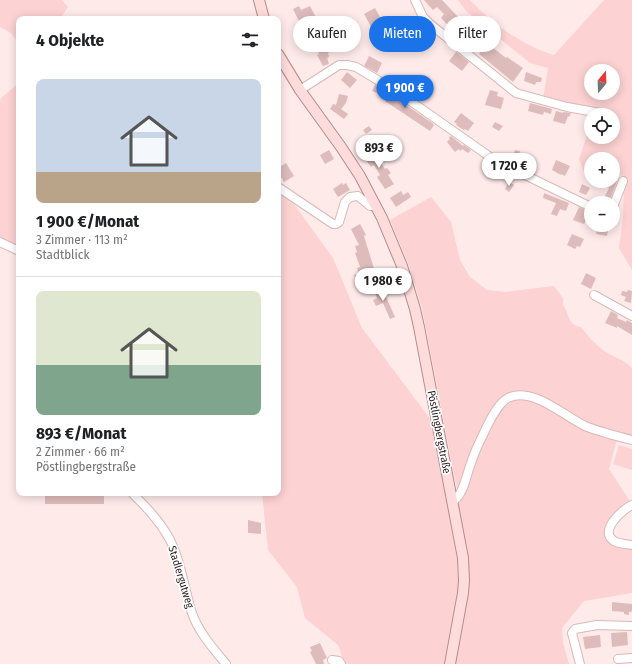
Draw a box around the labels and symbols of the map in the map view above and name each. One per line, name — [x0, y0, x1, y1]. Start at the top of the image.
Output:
north arrow — [584, 64, 620, 100]
pin: 1 900 € — [368, 75, 442, 109]
pin: 893 € — [351, 135, 407, 169]
pin: 1 720 € — [472, 153, 546, 187]
pin: 1 980 € — [346, 268, 420, 302]
street label: Pöstlingbergstraße — [425, 389, 453, 475]
street label: Stadlergutweg — [165, 544, 197, 611]

